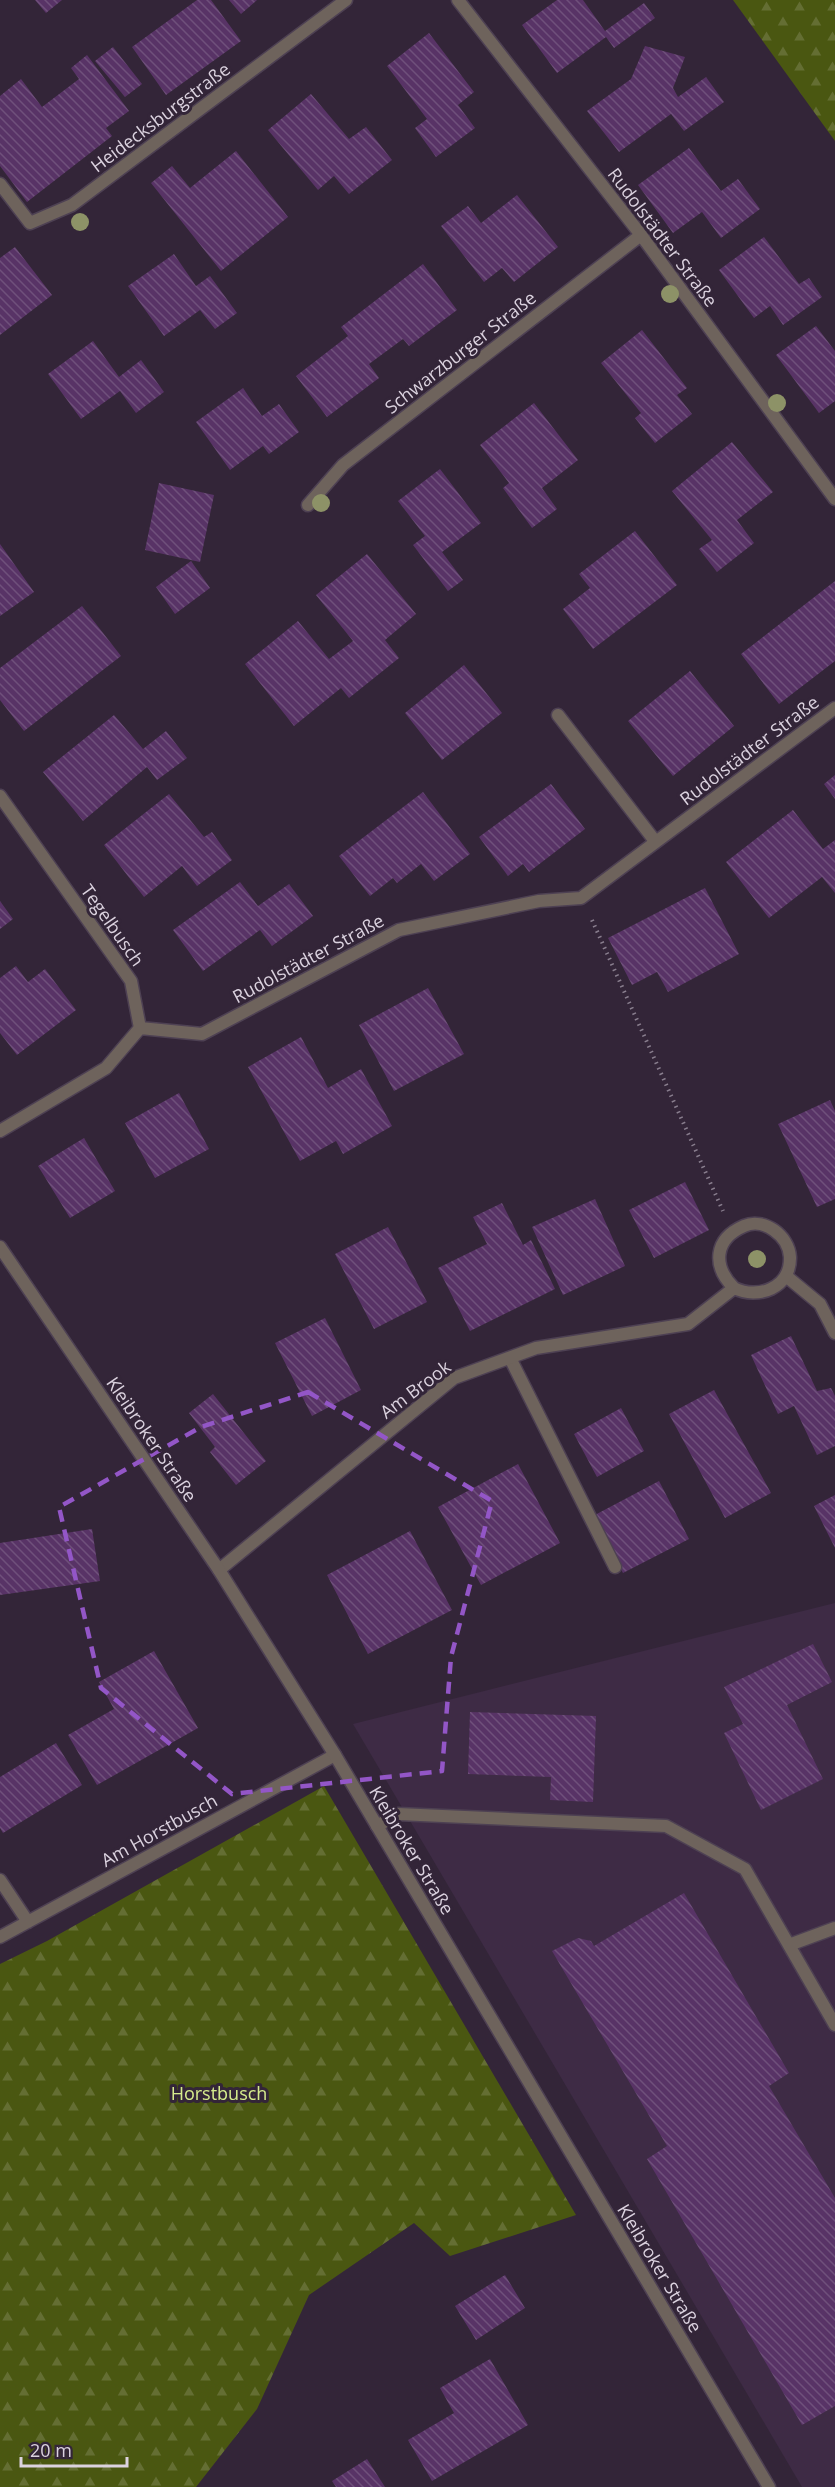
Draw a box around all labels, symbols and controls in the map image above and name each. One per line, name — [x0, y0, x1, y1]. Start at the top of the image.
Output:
street label: Heidecksburgstraße — [85, 57, 235, 177]
street label: Rudolstädter Straße — [603, 163, 723, 311]
street label: Schwarzburger Straße — [379, 285, 541, 419]
street label: Rudolstädter Straße — [675, 690, 823, 810]
street label: Tegelbusch — [76, 879, 150, 971]
street label: Rudolstädter Straße — [228, 908, 388, 1008]
street label: Am Brook — [375, 1354, 456, 1424]
street label: Kleibroker Straße — [101, 1372, 203, 1506]
street label: Kleibroker Straße — [364, 1781, 460, 1919]
street label: Am Horstbusch — [97, 1788, 221, 1872]
park label: Horstbusch — [171, 2081, 267, 2105]
street label: Kleibroker Straße — [612, 2199, 708, 2337]
scale bar — [21, 2430, 128, 2468]
text: 20 m — [30, 2438, 72, 2462]

